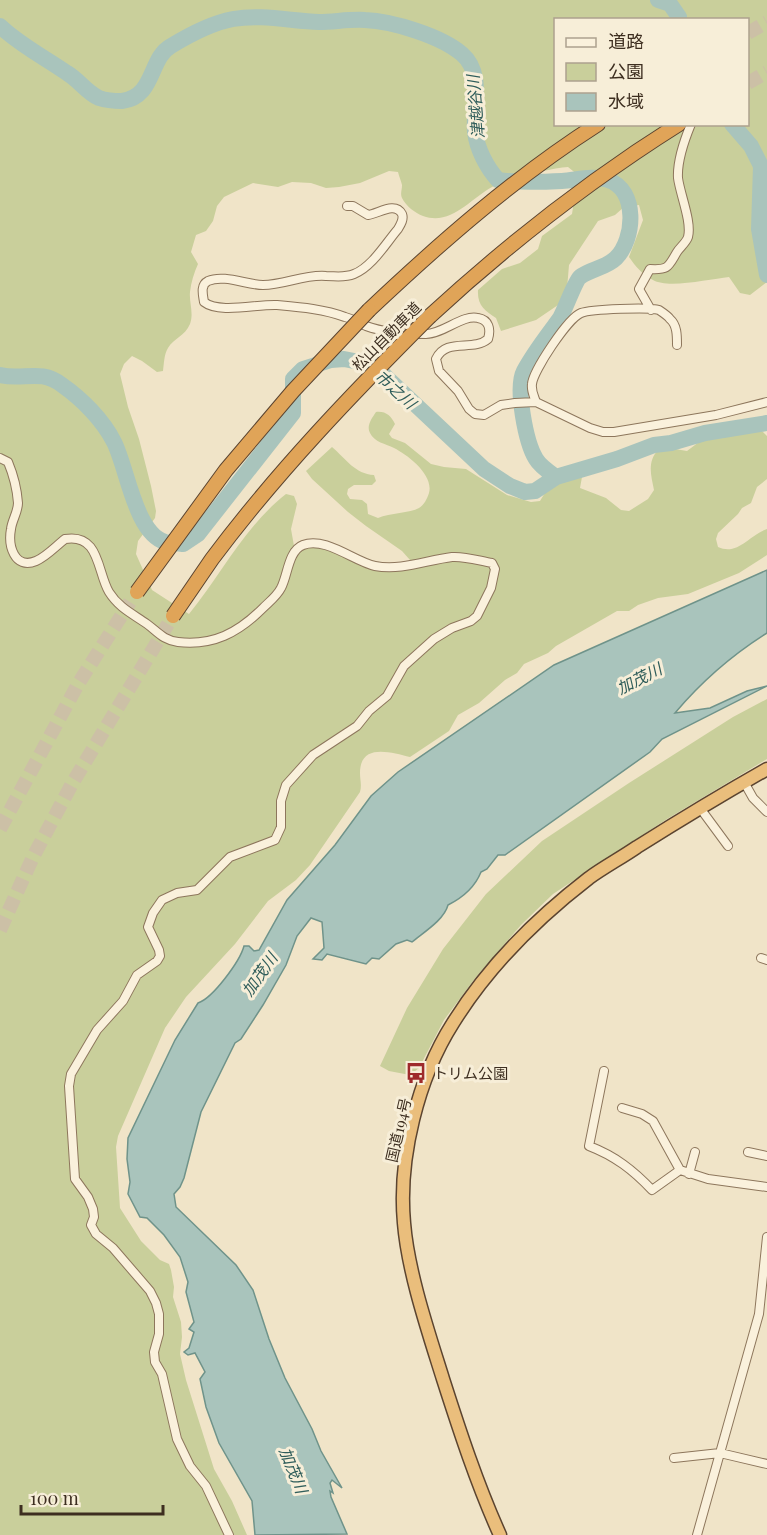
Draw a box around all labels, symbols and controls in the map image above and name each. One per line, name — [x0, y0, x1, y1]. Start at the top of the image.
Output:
legend — [554, 18, 749, 126]
text: 道路 — [608, 29, 644, 53]
text: 公園 — [608, 59, 644, 83]
water label: 津越谷川 — [462, 72, 488, 140]
text: 水域 — [608, 89, 644, 113]
street label: 松山自動車道 — [347, 297, 425, 375]
water label: 市之川 — [371, 365, 422, 414]
water label: 加茂川 — [613, 657, 667, 698]
water label: 加茂川 — [237, 947, 283, 1000]
bus stop icon: トリム公園 — [404, 1061, 428, 1085]
place label: トリム公園 — [433, 1063, 508, 1083]
street label: 国道194号 — [381, 1096, 415, 1164]
water label: 加茂川 — [275, 1444, 313, 1498]
scale bar — [21, 1478, 164, 1516]
text: 100 m — [30, 1486, 79, 1510]

